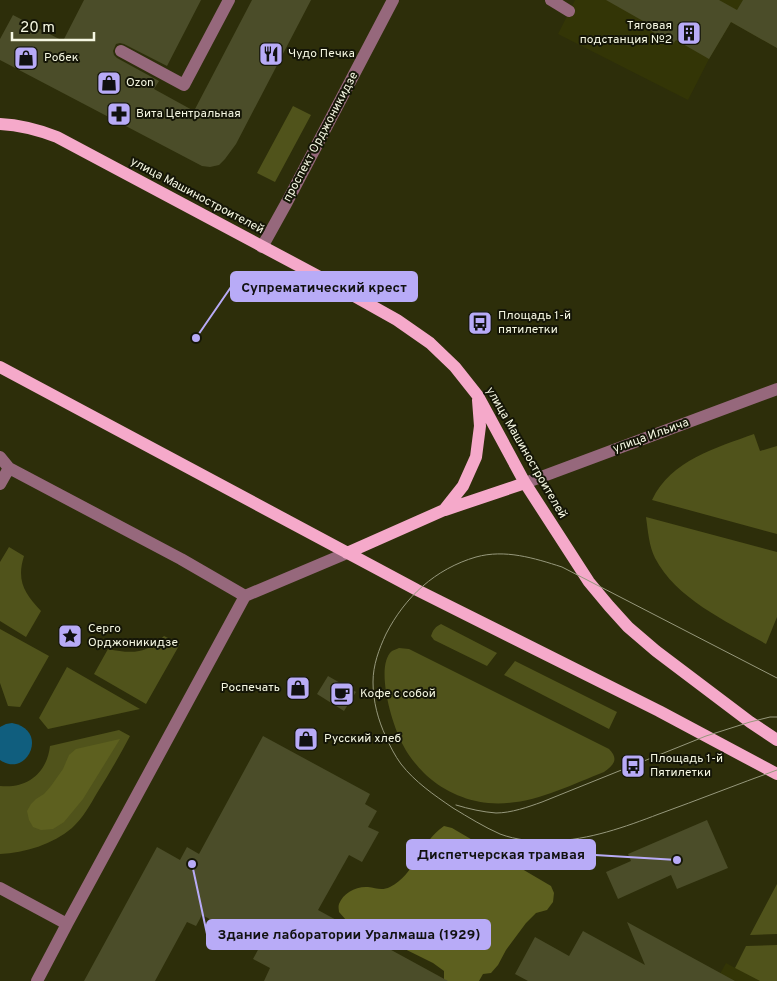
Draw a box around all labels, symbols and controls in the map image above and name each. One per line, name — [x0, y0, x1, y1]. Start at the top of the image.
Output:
scale bar — [12, 10, 95, 42]
place label: Тяговая подстанция №2 — [580, 18, 672, 48]
text: 20 m — [20, 19, 55, 38]
building icon: Тяговая подстанция №2 — [676, 20, 702, 46]
restaurant icon: Чудо Печка — [258, 41, 284, 67]
shop icon: Робек — [13, 45, 39, 71]
place label: Чудо Печка — [288, 46, 355, 62]
place label: Робек — [44, 50, 79, 66]
street label: проспект Орджоникидзе — [280, 69, 362, 205]
shop icon: Ozon — [96, 70, 122, 96]
place label: Ozon — [126, 75, 154, 91]
pharmacy icon: Вита Центральная — [106, 101, 132, 127]
place label: Вита Центральная — [136, 106, 241, 122]
street label: улица Машиностроителей — [127, 154, 267, 238]
callout: Супрематический крест — [231, 272, 417, 301]
text: Супрематический крест — [241, 280, 407, 297]
place label: Площадь 1-й пятилетки — [498, 308, 571, 338]
bus stop icon: Площадь 1-й пятилетки — [467, 310, 493, 336]
street label: улица Машиностроителей — [482, 384, 570, 522]
street label: улица Ильича — [611, 415, 691, 457]
place label: Серго Орджоникидзе — [88, 621, 178, 651]
place icon: Серго Орджоникидзе — [57, 623, 83, 649]
shop icon: Роспечать — [285, 675, 311, 701]
place label: Роспечать — [221, 680, 280, 696]
cafe icon: Кофе с собой — [329, 681, 355, 707]
place label: Кофе с собой — [360, 686, 436, 702]
shop icon: Русский хлеб — [293, 726, 319, 752]
place label: Русский хлеб — [324, 731, 402, 747]
place label: Площадь 1-й Пятилетки — [650, 751, 723, 781]
bus stop icon: Площадь 1-й Пятилетки — [620, 753, 646, 779]
callout: Диспетчерская трамвая — [407, 840, 595, 869]
text: Диспетчерская трамвая — [417, 847, 585, 864]
callout: Здание лаборатории Уралмаша (1929) — [207, 920, 490, 949]
text: Здание лаборатории Уралмаша (1929) — [218, 927, 480, 944]

